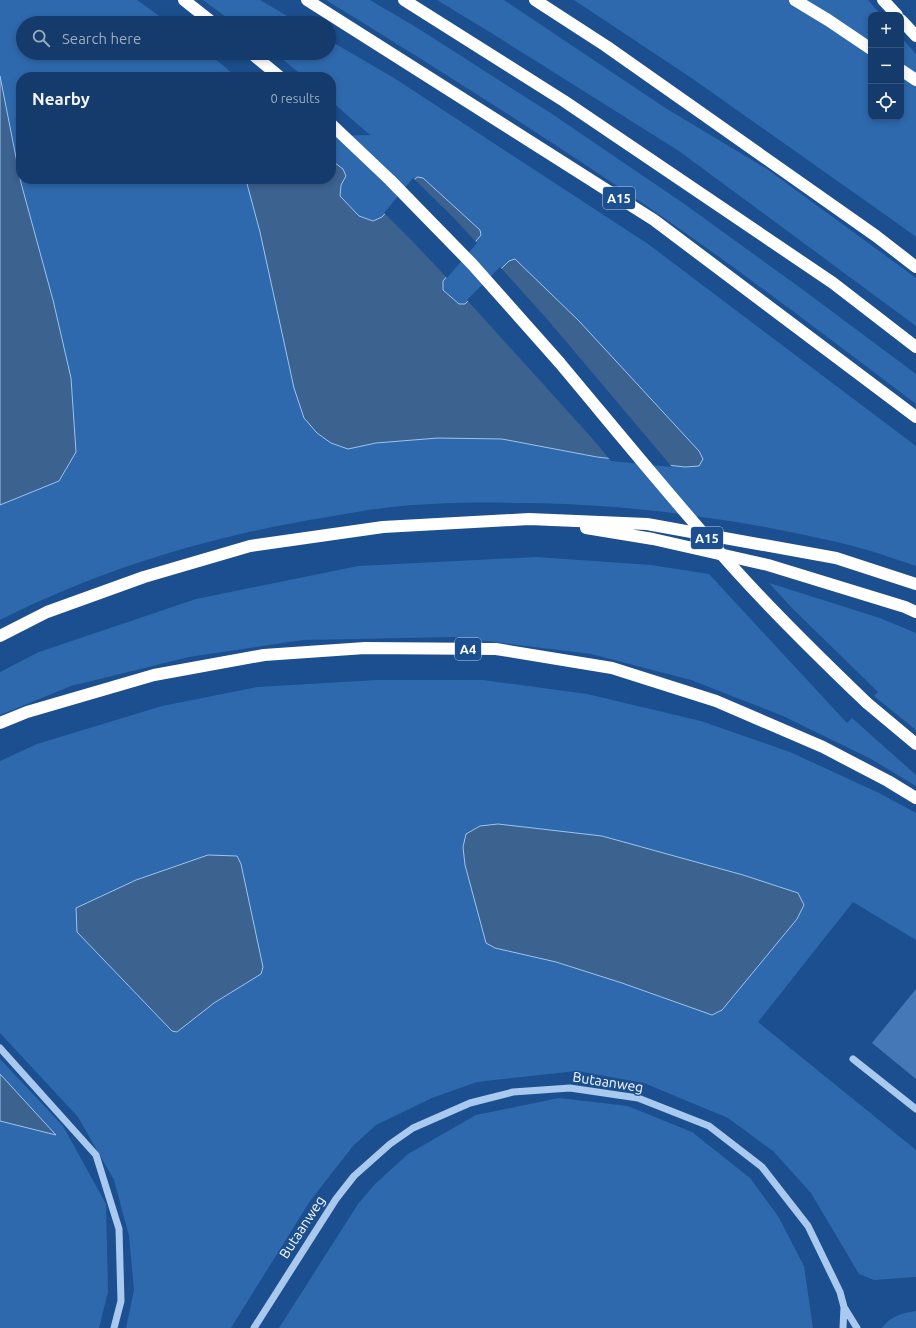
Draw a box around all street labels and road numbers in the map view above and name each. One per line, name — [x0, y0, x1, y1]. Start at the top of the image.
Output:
road number: A15 — [603, 187, 635, 209]
road number: A15 — [691, 527, 723, 549]
road number: A4 — [455, 638, 481, 660]
street label: Butaanweg — [572, 1069, 644, 1095]
street label: Butaanweg — [276, 1193, 328, 1261]

